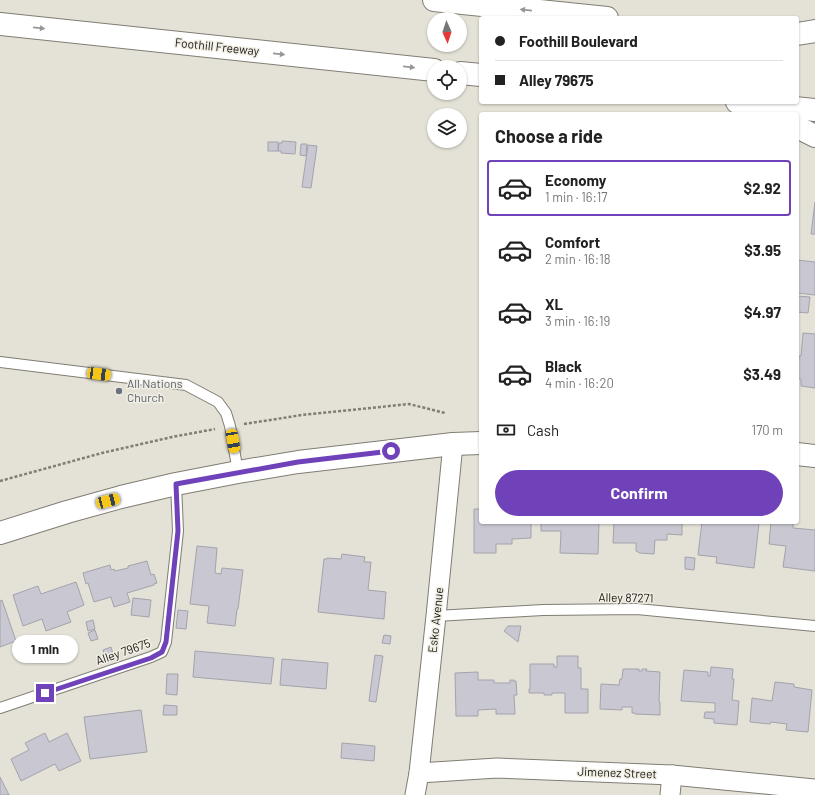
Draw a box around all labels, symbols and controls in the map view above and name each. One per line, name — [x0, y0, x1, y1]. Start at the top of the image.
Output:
one-way arrow — [520, 6, 532, 13]
north arrow — [427, 12, 467, 52]
map controls — [427, 12, 467, 148]
one-way arrow — [33, 25, 45, 32]
text: Foothill Boulevard — [519, 32, 638, 50]
street label: Foothill Freeway — [174, 35, 261, 57]
one-way arrow — [273, 50, 285, 57]
button: locate — [427, 60, 467, 100]
one-way arrow — [403, 64, 415, 71]
text: Alley 79675 — [519, 71, 594, 89]
button: layers — [427, 108, 467, 148]
text: Choose a ride — [495, 125, 603, 147]
icon: car — [497, 170, 533, 206]
text: Economy — [545, 171, 606, 189]
text: $2.92 — [744, 179, 781, 197]
text: 1 min · 16:17 — [545, 189, 608, 205]
icon: car — [497, 232, 533, 268]
text: Comfort — [545, 233, 600, 251]
text: $3.95 — [744, 241, 781, 259]
text: 2 min · 16:18 — [545, 251, 611, 267]
icon: car — [497, 294, 533, 330]
text: XL — [545, 295, 563, 313]
text: $4.97 — [744, 303, 781, 321]
text: 3 min · 16:19 — [545, 313, 610, 329]
icon: car — [497, 356, 533, 392]
text: Black — [545, 357, 582, 375]
text: $3.49 — [743, 365, 781, 383]
car — [86, 367, 112, 381]
text: 4 min · 16:20 — [545, 375, 614, 391]
place label: All Nations Church — [127, 376, 183, 404]
marker: All Nations Church — [114, 386, 124, 396]
icon: cash — [495, 419, 517, 441]
text: Cash — [527, 421, 559, 439]
text: 170 m — [752, 422, 783, 438]
car — [225, 428, 241, 454]
route start — [382, 442, 400, 460]
button: Confirm — [495, 470, 783, 516]
car — [95, 492, 121, 510]
street label: Esko Avenue — [425, 586, 445, 653]
street label: Alley 87271 — [598, 590, 654, 604]
callout: 1 min — [12, 635, 78, 663]
street label: Alley 79675 — [93, 635, 152, 667]
text: 1 min — [31, 641, 59, 657]
route end — [36, 684, 54, 702]
street label: Jimenez Street — [577, 764, 657, 780]

